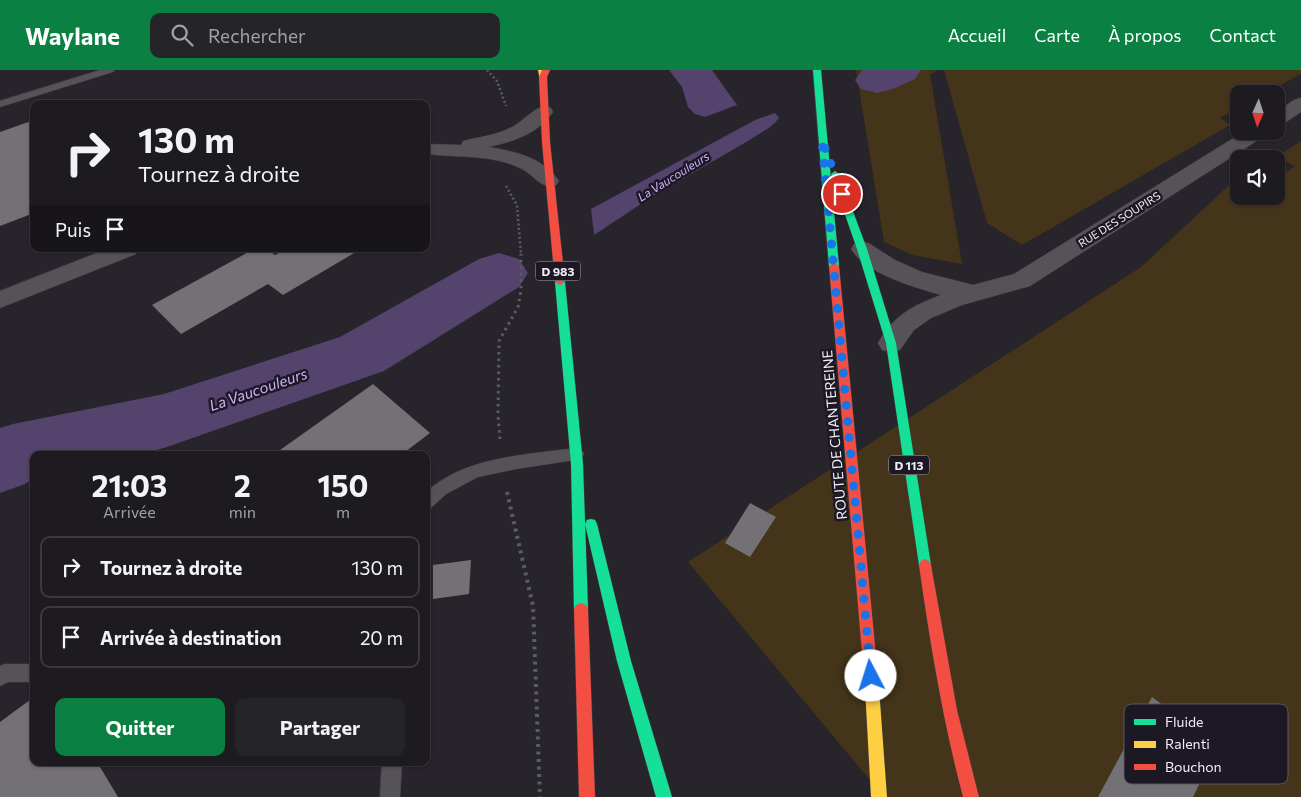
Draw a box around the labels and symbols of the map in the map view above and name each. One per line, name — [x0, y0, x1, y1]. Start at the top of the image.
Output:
north arrow — [1230, 85, 1285, 140]
water label: La Vaucouleurs — [635, 148, 712, 204]
pin — [821, 173, 863, 215]
street label: RUE DES SOUPIRS — [1076, 189, 1162, 249]
road number: D 983 — [536, 262, 580, 280]
street label: ROUTE DE CHANTEREINE — [818, 350, 850, 520]
water label: La Vaucouleurs — [207, 364, 310, 414]
road number: D 113 — [889, 456, 929, 474]
position arrow — [844, 649, 896, 701]
legend — [1124, 704, 1288, 784]
text: Fluide — [1165, 713, 1203, 730]
text: Ralenti — [1165, 735, 1210, 752]
text: Bouchon — [1165, 758, 1222, 775]

